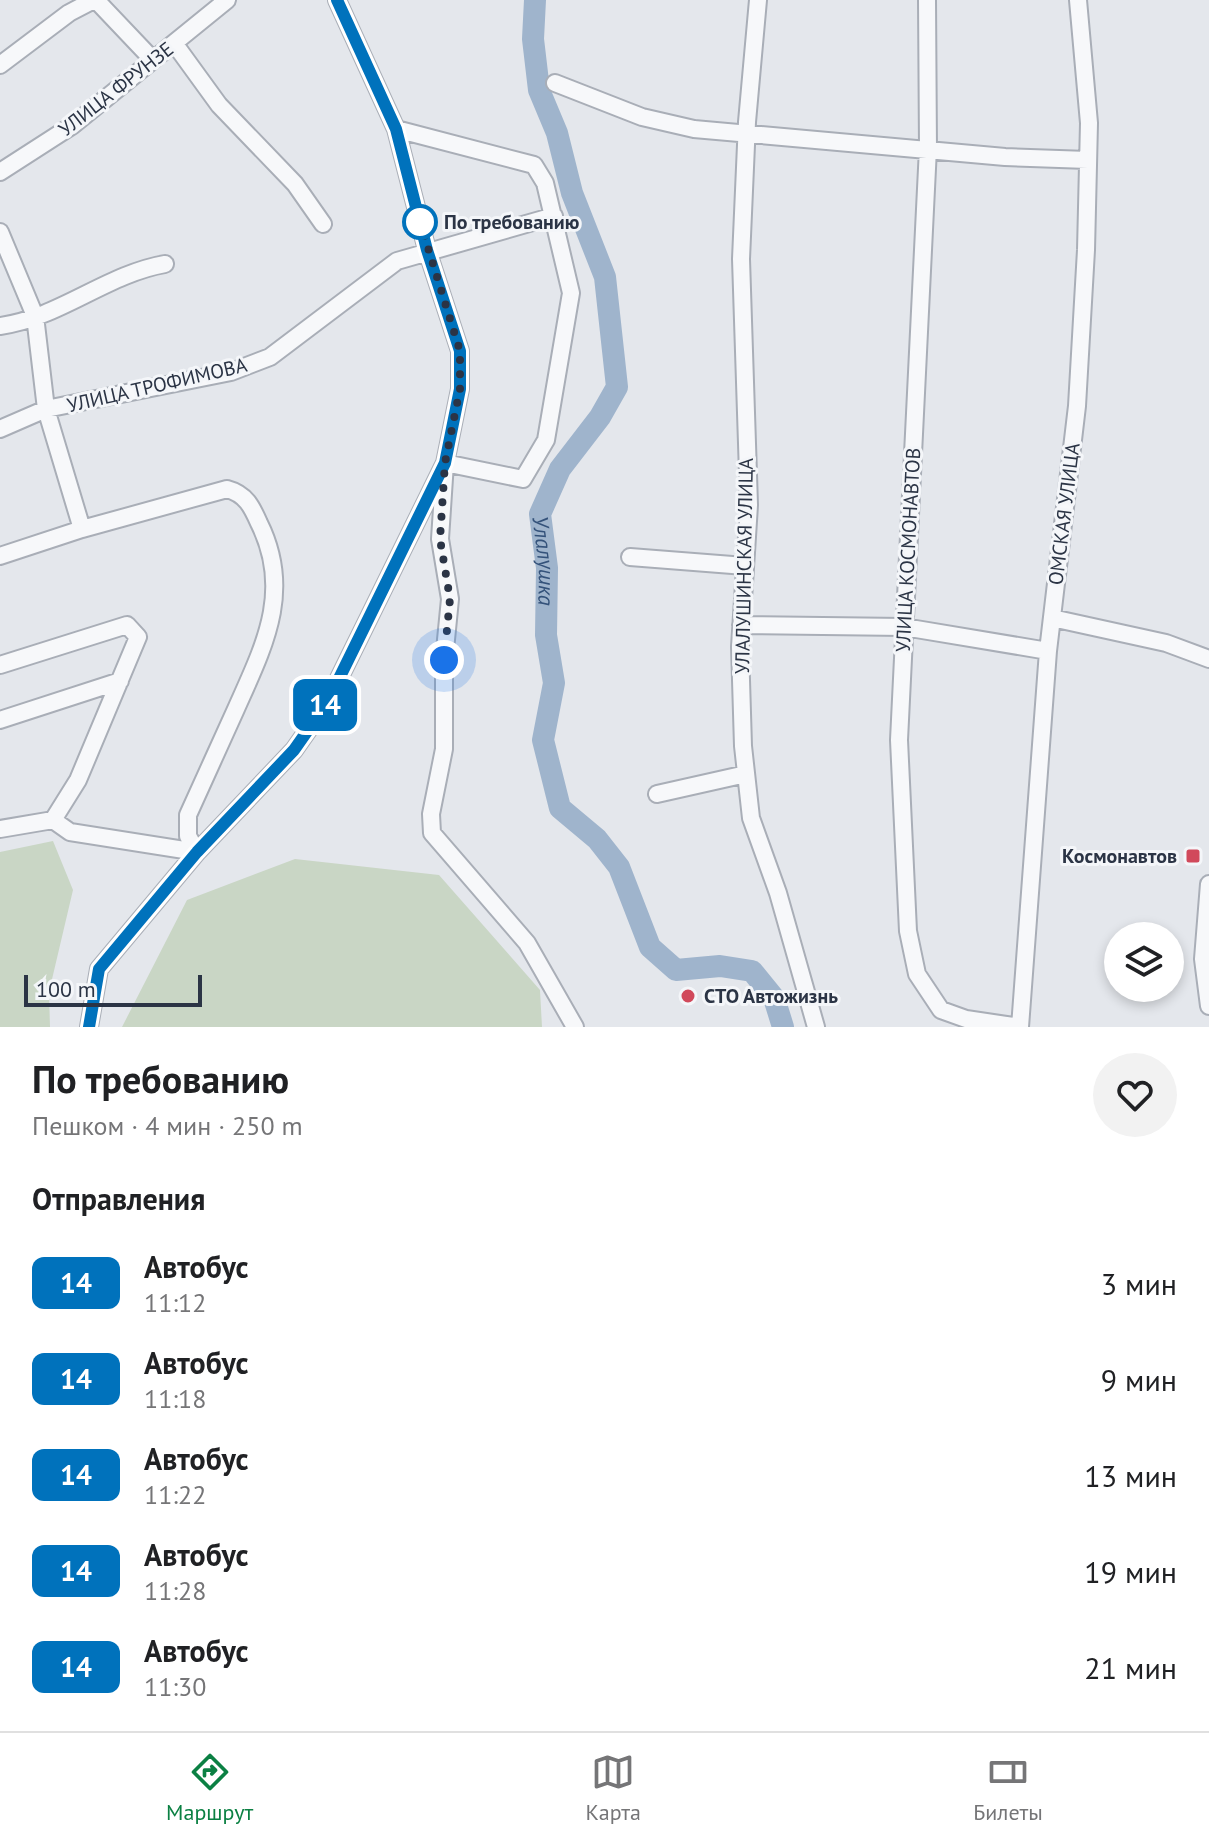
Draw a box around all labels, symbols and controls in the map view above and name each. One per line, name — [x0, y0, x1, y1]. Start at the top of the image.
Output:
street label: УЛИЦА ФРУНЗЕ — [53, 36, 179, 142]
marker: По требованию — [403, 205, 437, 239]
place label: По требованию — [444, 209, 579, 235]
street label: УЛИЦА ТРОФИМОВА — [65, 352, 250, 418]
street label: ОМСКАЯ УЛИЦА — [1042, 441, 1086, 587]
street label: УЛИЦА КОСМОНАВТОВ — [890, 447, 926, 653]
street label: УЛАЛУШИНСКАЯ УЛИЦА — [729, 457, 759, 674]
water label: Улалушка — [526, 514, 561, 606]
your location — [424, 640, 464, 680]
line badge: 14 — [289, 679, 361, 731]
text: 14 — [309, 686, 341, 723]
place label: Космонавтов — [1062, 843, 1177, 869]
marker: Космонавтов — [1184, 847, 1202, 865]
map controls — [1104, 922, 1184, 1002]
button: layers — [1104, 922, 1184, 1002]
scale bar — [24, 971, 202, 1007]
text: 100 m — [36, 975, 96, 1003]
place label: СТО Автожизнь — [704, 983, 838, 1009]
marker: СТО Автожизнь — [679, 987, 697, 1005]
button: heart — [1093, 1053, 1177, 1137]
text: По требованию — [32, 1054, 289, 1103]
text: Пешком · 4 мин · 250 m — [32, 1109, 303, 1142]
text: Отправления — [32, 1179, 205, 1218]
text: Автобус — [144, 1247, 249, 1286]
text: 14 — [60, 1264, 92, 1301]
text: 3 мин — [1101, 1264, 1177, 1303]
text: 11:12 — [144, 1286, 206, 1319]
text: Автобус — [144, 1343, 249, 1382]
text: 14 — [60, 1360, 92, 1397]
text: 9 мин — [1101, 1360, 1177, 1399]
text: 11:18 — [144, 1382, 206, 1415]
text: Автобус — [144, 1439, 249, 1478]
text: 14 — [60, 1456, 92, 1493]
text: 13 мин — [1084, 1456, 1177, 1495]
text: 11:22 — [144, 1478, 206, 1511]
text: Автобус — [144, 1535, 249, 1574]
text: 14 — [60, 1552, 92, 1589]
text: 19 мин — [1084, 1552, 1177, 1591]
text: 11:28 — [144, 1574, 206, 1607]
text: Автобус — [144, 1631, 249, 1670]
text: 14 — [60, 1648, 92, 1685]
text: 21 мин — [1084, 1648, 1177, 1687]
text: 11:30 — [144, 1670, 206, 1703]
tab: Маршрут — [166, 1750, 253, 1826]
tab: Карта — [585, 1750, 641, 1826]
tab: Билеты — [973, 1750, 1043, 1826]

